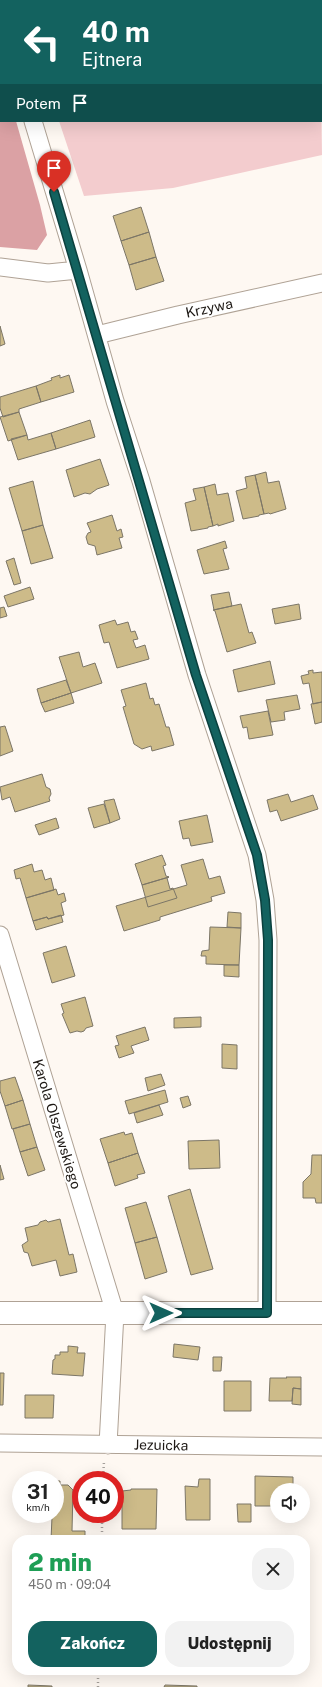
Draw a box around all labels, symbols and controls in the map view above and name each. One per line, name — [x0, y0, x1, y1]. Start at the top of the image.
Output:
text: 40 m — [82, 15, 150, 48]
icon: left — [16, 16, 68, 68]
text: Ejtnera — [82, 49, 142, 70]
icon: arrive — [69, 92, 91, 114]
text: Potem — [16, 95, 61, 112]
pin — [37, 151, 71, 192]
icon: arrive — [43, 157, 65, 179]
street label: Krzywa — [184, 295, 234, 321]
street label: Karola Olszewskiego — [30, 1057, 84, 1191]
position arrow — [140, 1292, 182, 1334]
street label: Jezuicka — [134, 1437, 188, 1453]
speed limit sign: 40 — [72, 1471, 124, 1523]
text: 31 — [27, 1480, 49, 1504]
map controls — [270, 1483, 310, 1523]
button: sound — [270, 1483, 310, 1523]
text: km/h — [26, 1501, 50, 1513]
text: 2 min — [28, 1548, 92, 1576]
button: close — [252, 1548, 294, 1590]
text: 450 m · 09:04 — [28, 1577, 111, 1592]
button: Zakończ — [28, 1621, 157, 1667]
button: Udostępnij — [165, 1621, 294, 1667]

